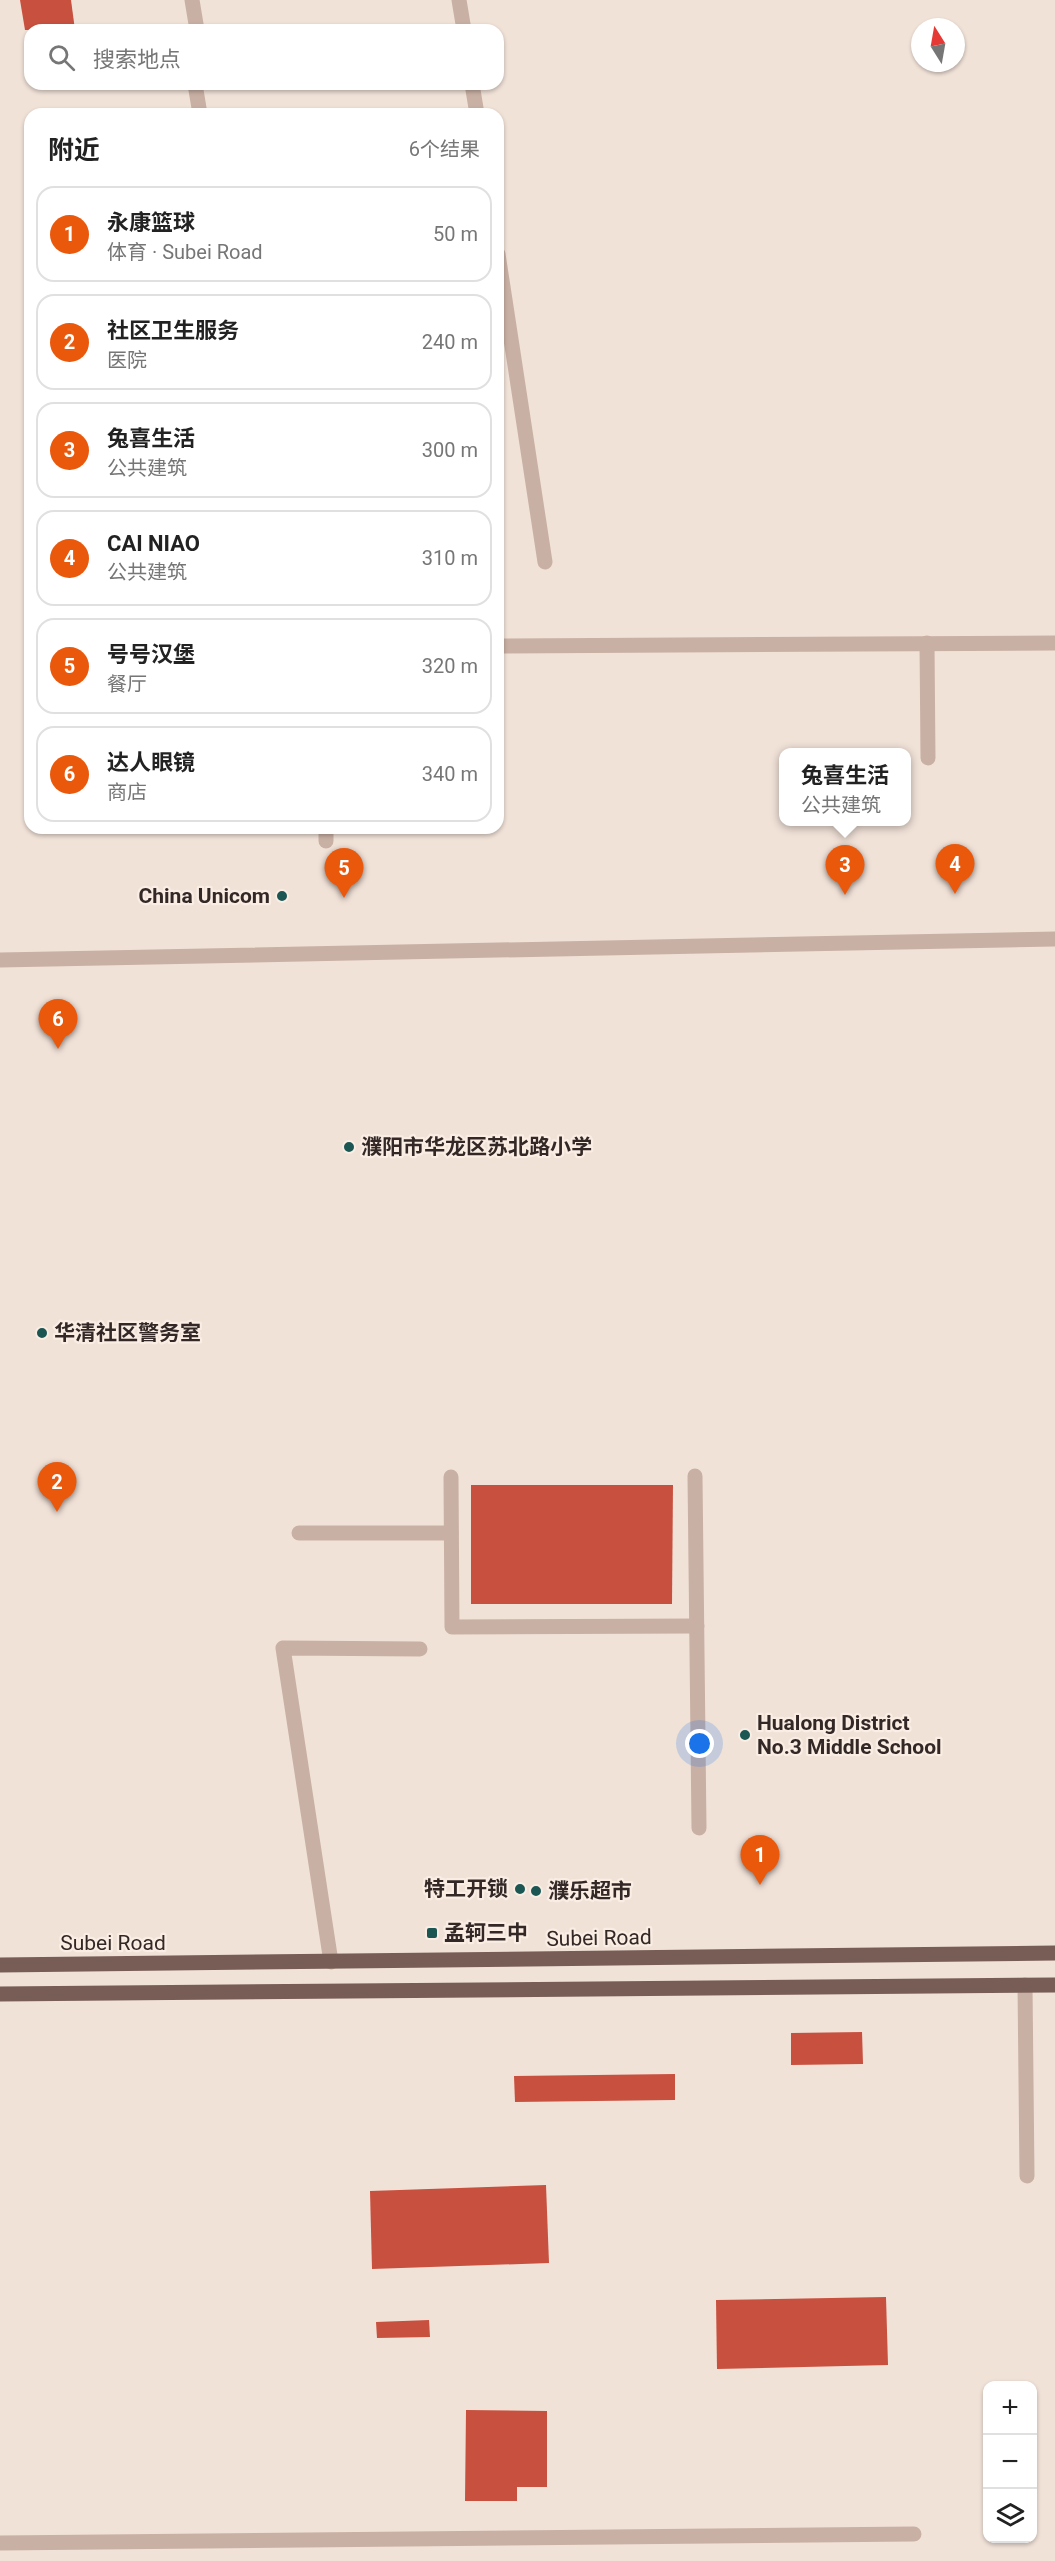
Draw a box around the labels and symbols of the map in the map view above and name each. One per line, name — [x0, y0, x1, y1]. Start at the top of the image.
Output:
north arrow — [911, 18, 965, 72]
pin: 4 — [936, 844, 974, 894]
pin: 3 — [826, 846, 864, 895]
pin: 5 — [324, 848, 364, 898]
place label: China Unicom — [139, 884, 270, 908]
marker: China Unicom — [275, 889, 289, 903]
pin: 6 — [38, 1000, 78, 1049]
place label: 濮阳市华龙区苏北路小学 — [361, 1135, 592, 1159]
marker: 濮阳市华龙区苏北路小学 — [342, 1140, 356, 1154]
place label: 华清社区警务室 — [54, 1321, 201, 1345]
marker: 华清社区警务室 — [35, 1326, 49, 1340]
pin: 2 — [38, 1462, 76, 1512]
place label: Hualong District No.3 Middle School — [757, 1711, 942, 1759]
marker: Hualong District No.3 Middle School — [738, 1728, 752, 1742]
your location — [685, 1729, 714, 1758]
pin: 1 — [740, 1836, 780, 1885]
place label: 特工开锁 — [424, 1877, 508, 1901]
place label: 濮乐超市 — [548, 1879, 632, 1903]
marker: 特工开锁 — [513, 1882, 527, 1896]
marker: 濮乐超市 — [529, 1884, 543, 1898]
place label: 孟轲三中 — [444, 1921, 528, 1945]
street label: Subei Road — [546, 1925, 652, 1951]
marker: 孟轲三中 — [425, 1926, 439, 1940]
street label: Subei Road — [60, 1931, 166, 1955]

